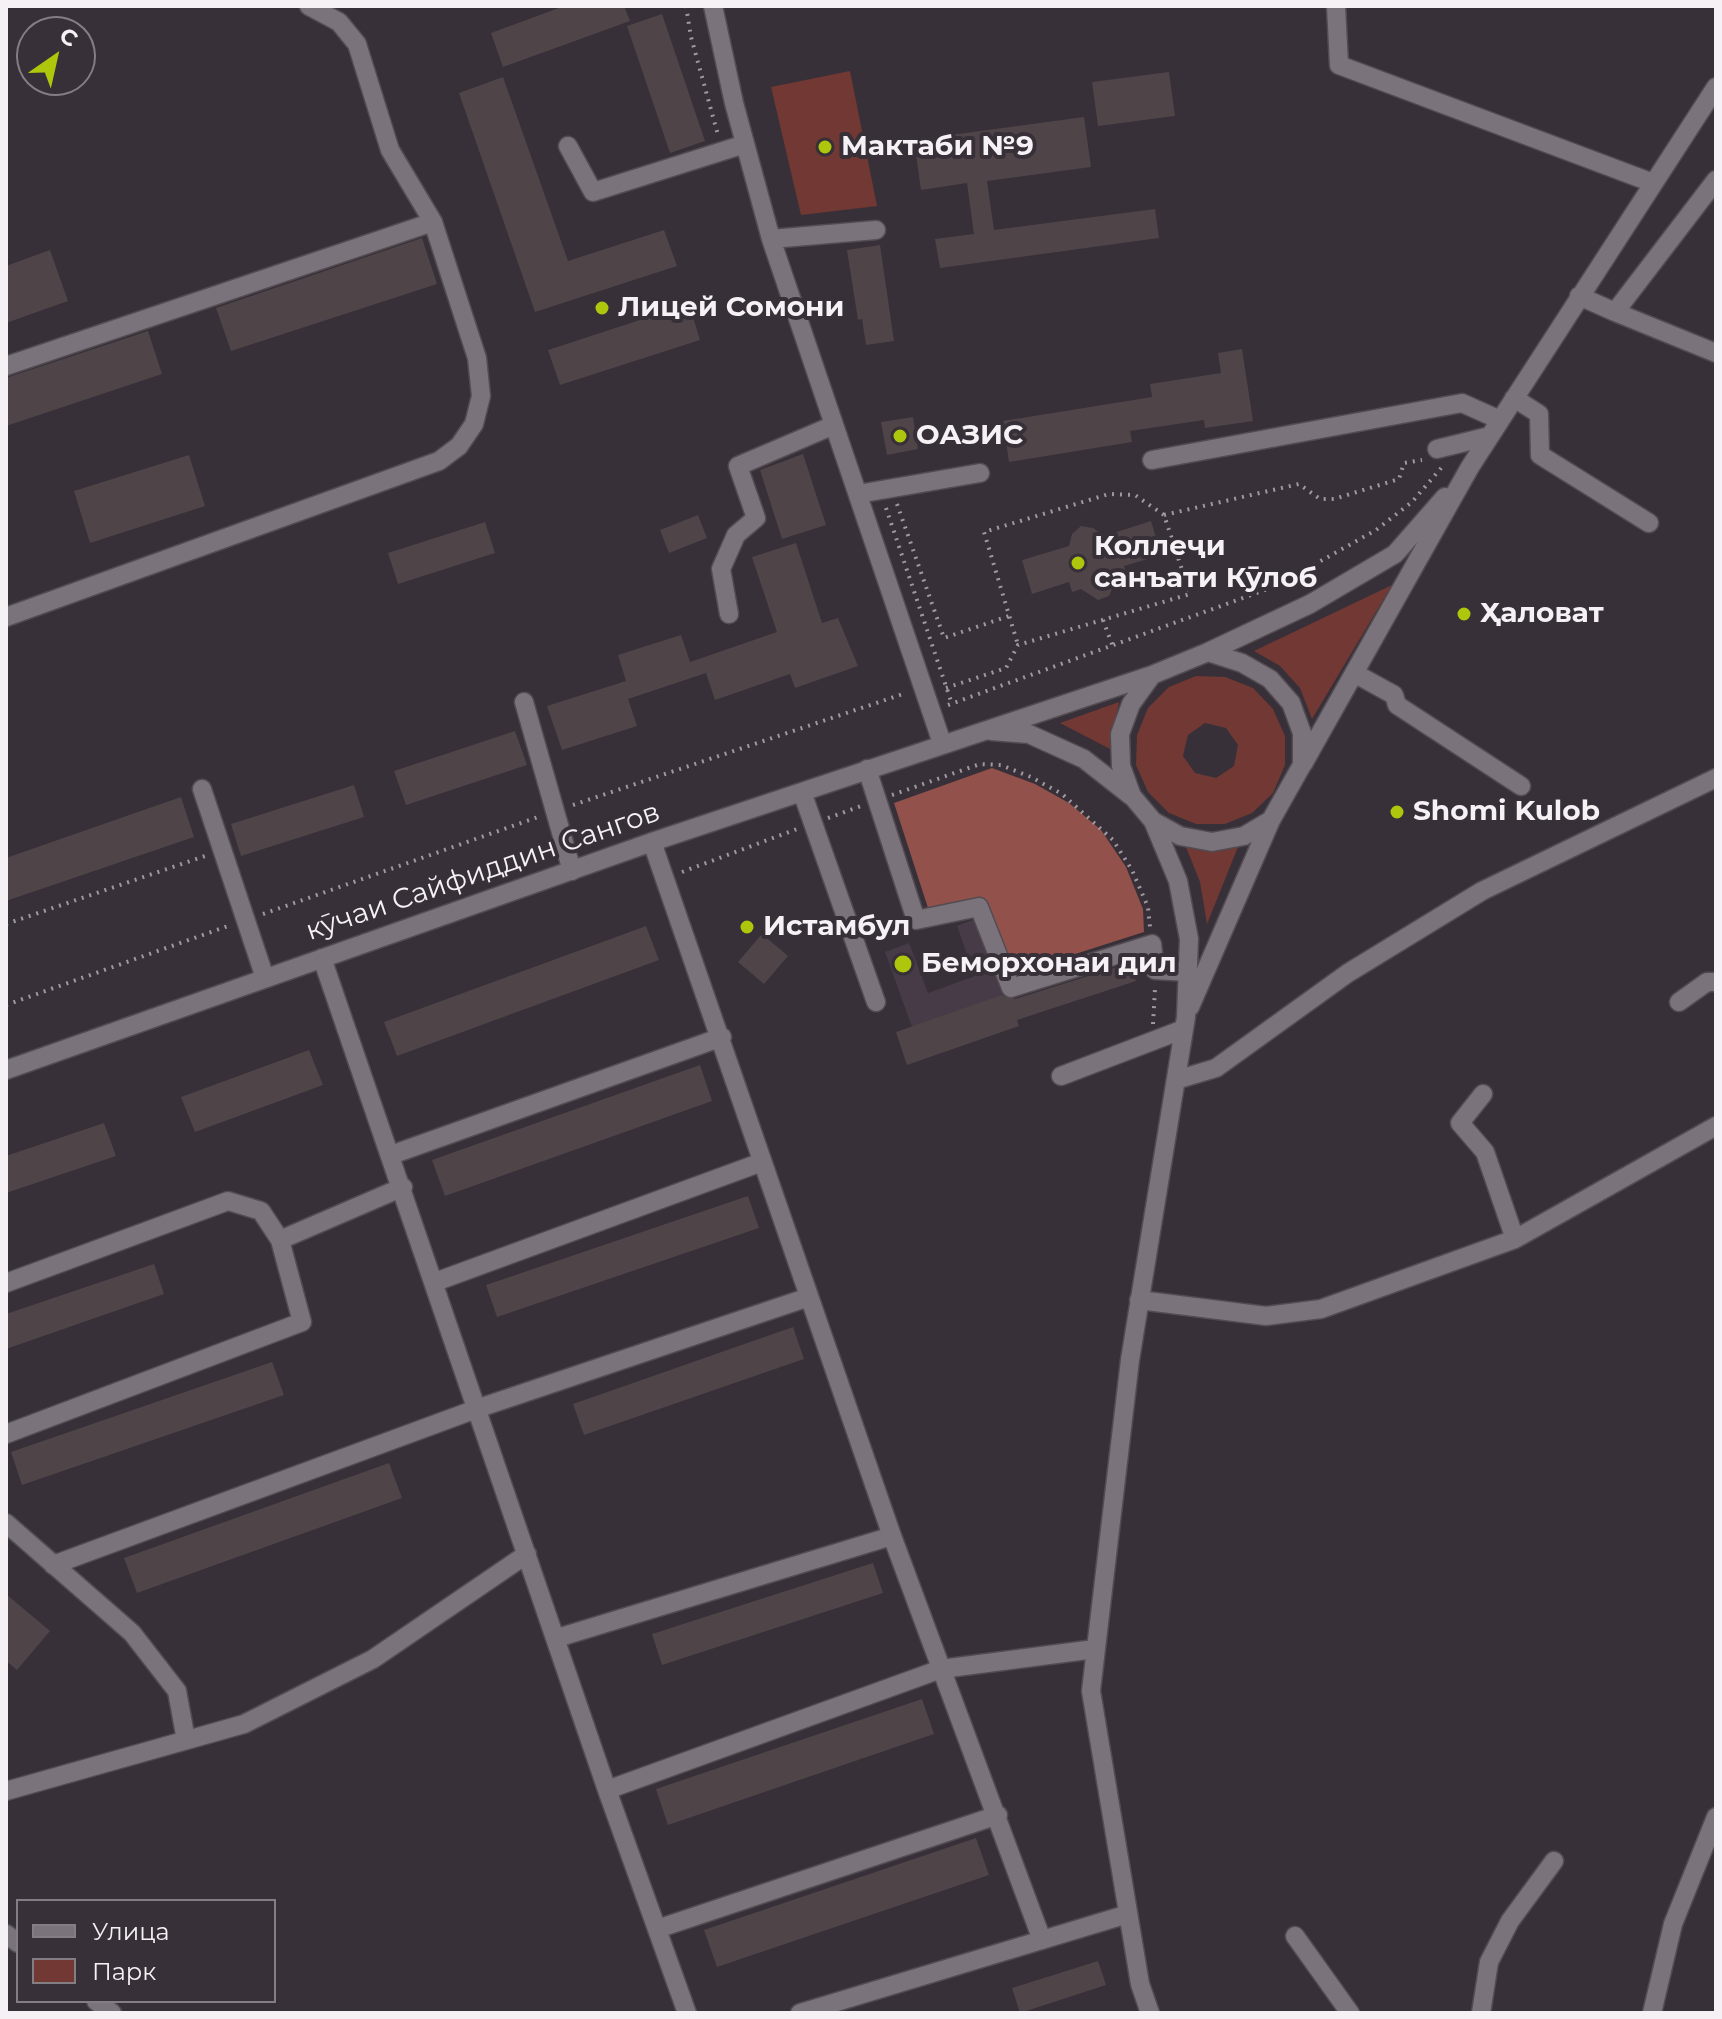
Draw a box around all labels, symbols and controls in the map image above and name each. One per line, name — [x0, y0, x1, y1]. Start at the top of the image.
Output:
north arrow — [16, 16, 96, 96]
text: С — [54, 22, 83, 53]
place label: Мактаби №9 — [841, 130, 1034, 164]
marker: Мактаби №9 — [816, 138, 834, 156]
place label: Лицей Сомони — [618, 291, 844, 325]
marker: Лицей Сомони — [593, 299, 611, 317]
place label: ОАЗИС — [916, 419, 1023, 453]
marker: ОАЗИС — [891, 427, 909, 445]
place label: Коллеҷи санъати Кӯлоб — [1094, 530, 1317, 596]
marker: Коллеҷи санъати Кӯлоб — [1069, 554, 1087, 572]
place label: Ҳаловат — [1480, 597, 1604, 631]
marker: Ҳаловат — [1455, 605, 1473, 623]
place label: Shomi Kulob — [1413, 795, 1600, 829]
street label: кӯчаи Сайфиддин Сангов — [302, 796, 664, 948]
marker: Shomi Kulob — [1388, 803, 1406, 821]
place label: Истамбул — [763, 910, 910, 944]
marker: Истамбул — [738, 918, 756, 936]
place label: Беморхонаи дил — [921, 947, 1177, 981]
marker: Беморхонаи дил — [892, 953, 914, 975]
legend — [16, 1899, 276, 2003]
text: Улица — [92, 1917, 170, 1946]
text: Парк — [92, 1957, 156, 1986]

